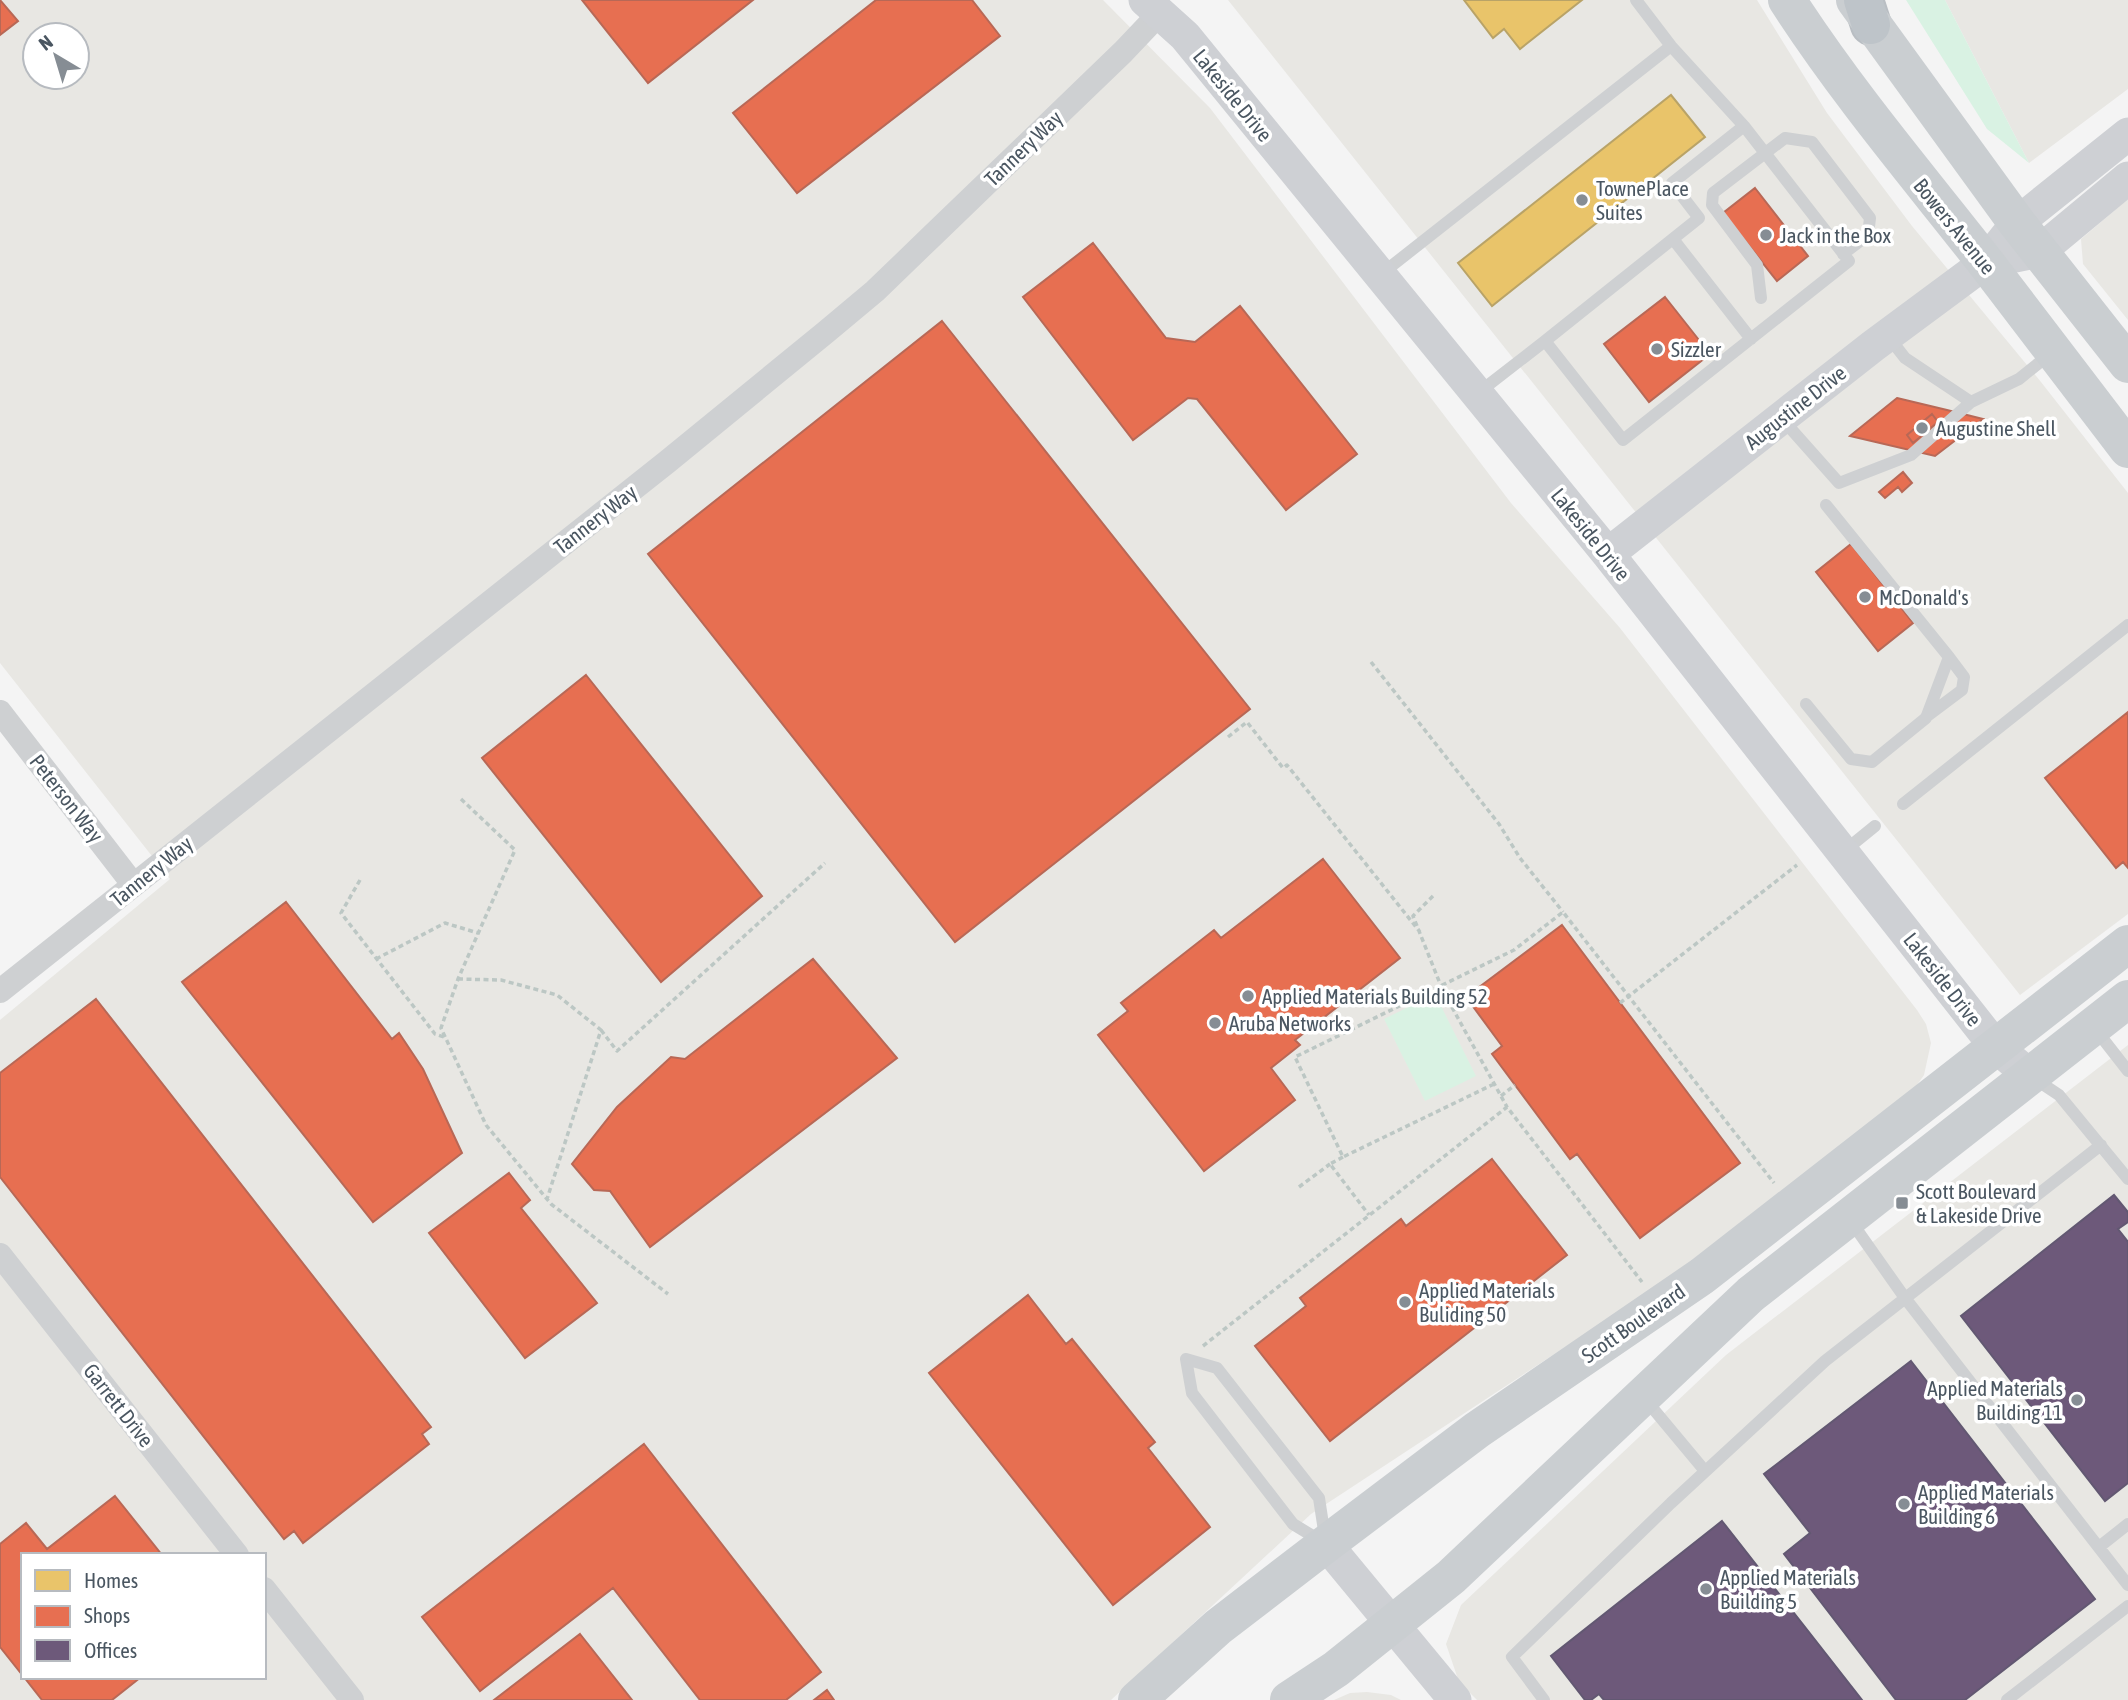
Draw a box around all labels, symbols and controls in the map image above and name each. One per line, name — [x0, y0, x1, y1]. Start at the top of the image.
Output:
north arrow — [21, 21, 91, 91]
text: N — [34, 30, 57, 55]
street label: Lakeside Drive — [1189, 44, 1277, 146]
street label: Tannery Way — [979, 105, 1067, 191]
street label: Bowers Avenue — [1909, 173, 2001, 279]
place label: TownePlace Suites — [1596, 176, 1689, 224]
marker: TownePlace Suites — [1574, 192, 1590, 208]
place label: Jack in the Box — [1780, 223, 1892, 247]
marker: Jack in the Box — [1758, 227, 1774, 243]
place label: Sizzler — [1671, 337, 1722, 361]
marker: Sizzler — [1649, 341, 1665, 357]
street label: Augustine Drive — [1740, 360, 1850, 454]
place label: Augustine Shell — [1936, 416, 2057, 440]
marker: Augustine Shell — [1914, 420, 1930, 436]
street label: Tannery Way — [549, 479, 641, 559]
street label: Lakeside Drive — [1547, 483, 1635, 585]
place label: McDonald's — [1879, 585, 1969, 609]
marker: McDonald's — [1857, 589, 1873, 605]
street label: Peterson Way — [25, 749, 109, 847]
street label: Tannery Way — [105, 831, 197, 911]
street label: Lakeside Drive — [1899, 928, 1987, 1030]
place label: Applied Materials Building 52 — [1262, 984, 1488, 1008]
marker: Applied Materials Building 52 — [1240, 988, 1256, 1004]
place label: Aruba Networks — [1229, 1011, 1351, 1035]
marker: Aruba Networks — [1207, 1015, 1223, 1031]
place label: Scott Boulevard & Lakeside Drive — [1916, 1179, 2041, 1227]
marker: Scott Boulevard & Lakeside Drive — [1894, 1195, 1910, 1211]
place label: Applied Materials Buliding 50 — [1419, 1278, 1555, 1326]
street label: Scott Boulevard — [1577, 1279, 1689, 1367]
marker: Applied Materials Buliding 50 — [1397, 1294, 1413, 1310]
street label: Garrett Drive — [79, 1359, 159, 1451]
place label: Applied Materials Building 11 — [1927, 1376, 2063, 1424]
marker: Applied Materials Building 11 — [2069, 1392, 2085, 1408]
place label: Applied Materials Building 6 — [1918, 1480, 2054, 1528]
marker: Applied Materials Building 6 — [1896, 1496, 1912, 1512]
legend — [21, 1553, 266, 1679]
place label: Applied Materials Building 5 — [1720, 1565, 1856, 1613]
text: Homes — [84, 1568, 138, 1592]
marker: Applied Materials Building 5 — [1698, 1581, 1714, 1597]
text: Shops — [84, 1603, 130, 1627]
text: Offices — [84, 1638, 137, 1662]

